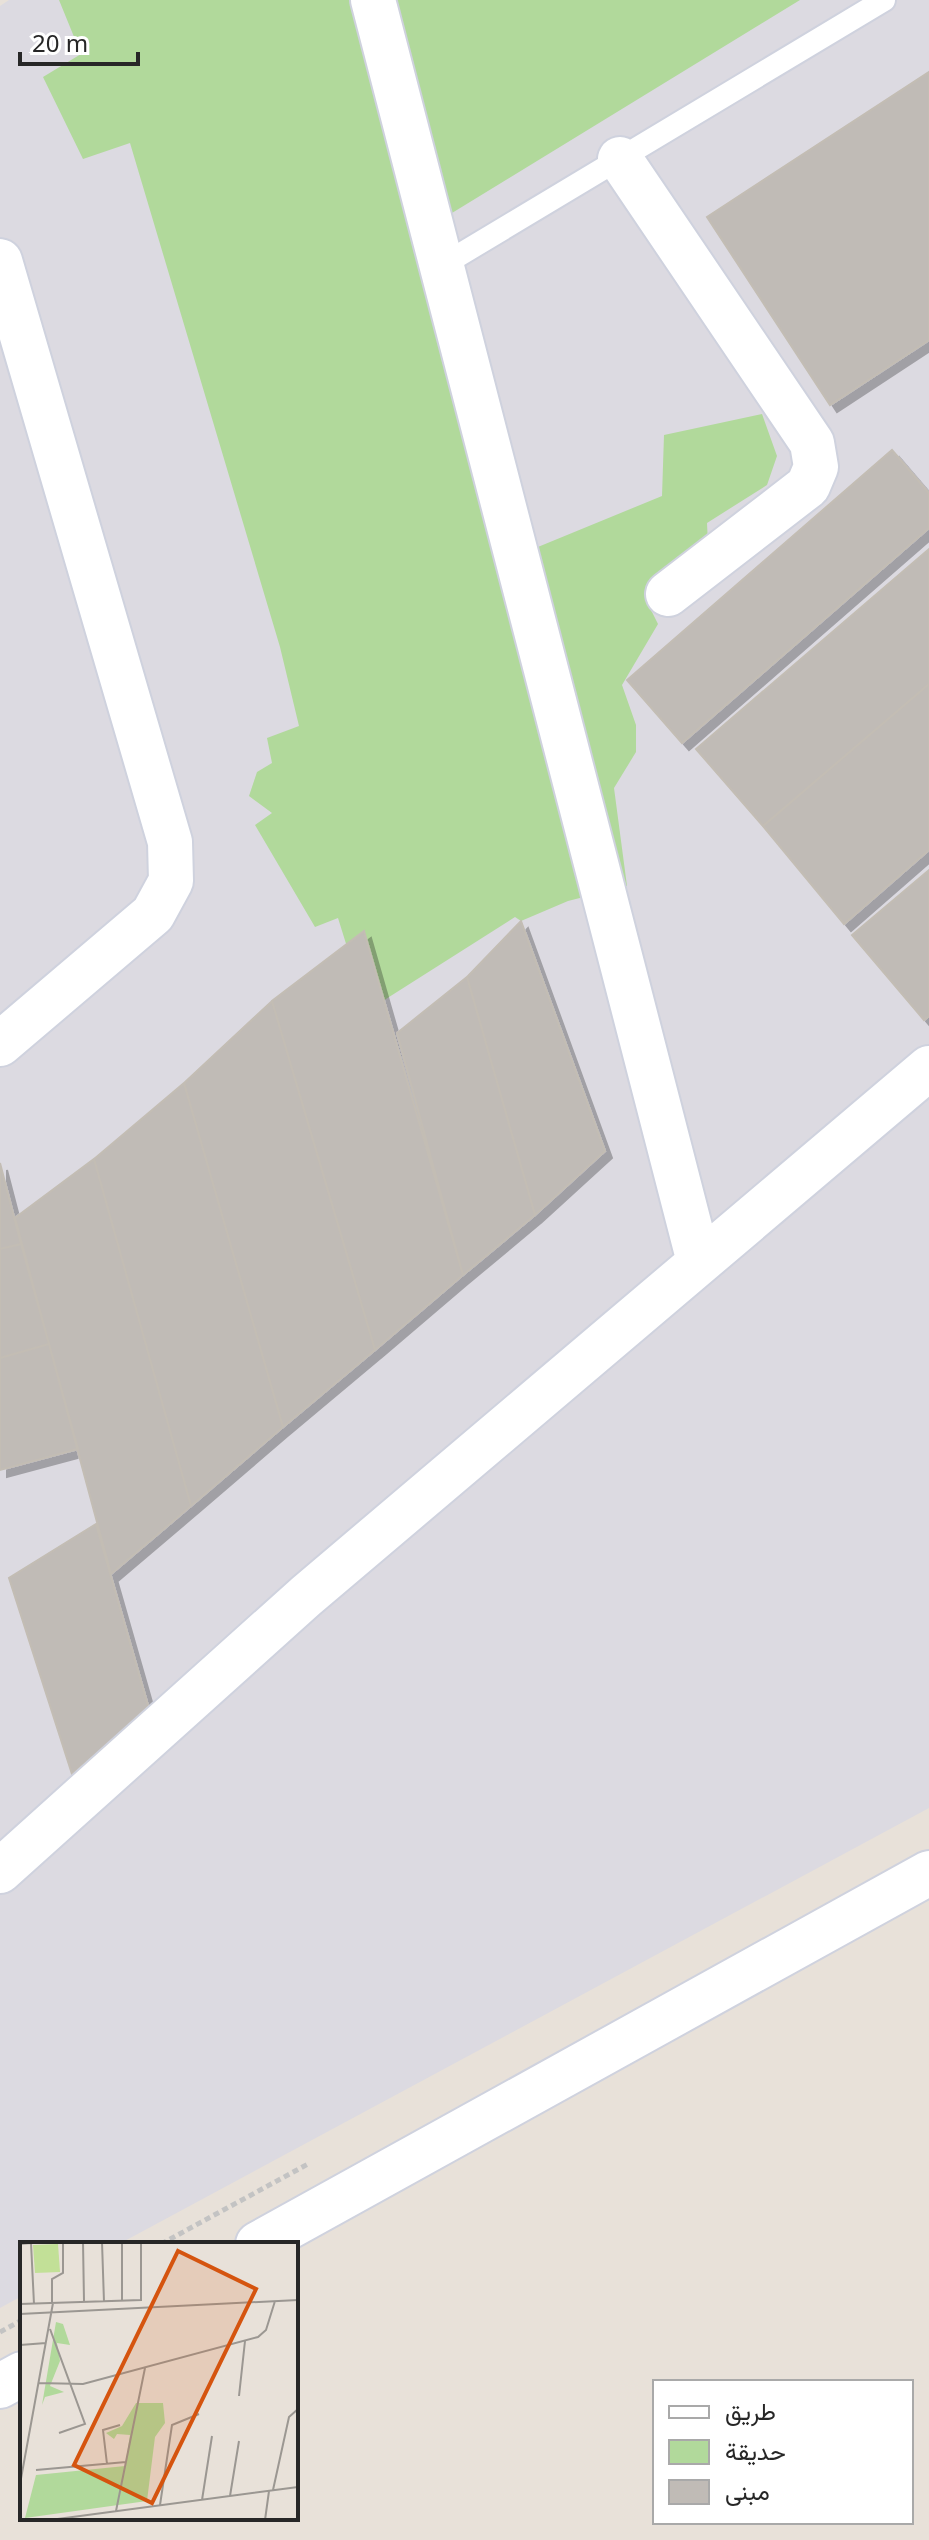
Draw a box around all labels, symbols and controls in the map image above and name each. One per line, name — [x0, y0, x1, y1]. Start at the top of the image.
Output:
scale bar — [20, 16, 138, 66]
text: 20 m — [32, 26, 88, 59]
inset map — [20, 2242, 298, 2520]
legend — [653, 2380, 913, 2524]
text: طريق — [725, 2394, 776, 2427]
text: حديقة — [725, 2434, 786, 2467]
text: مبنى — [725, 2474, 770, 2507]

